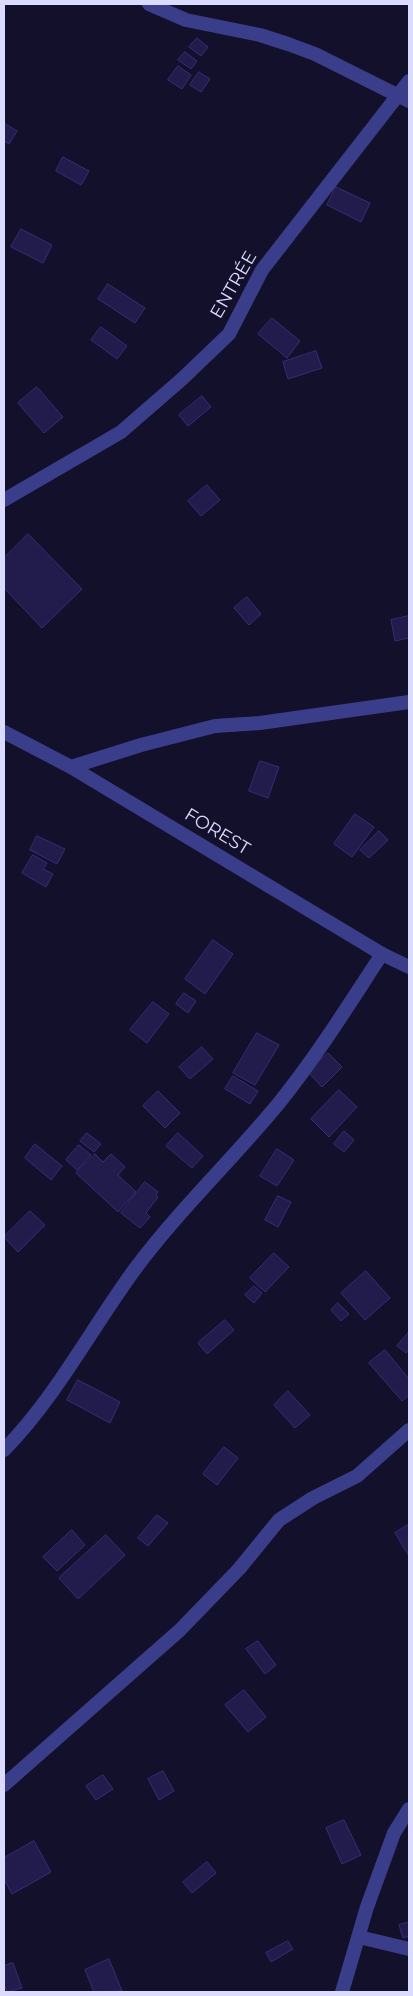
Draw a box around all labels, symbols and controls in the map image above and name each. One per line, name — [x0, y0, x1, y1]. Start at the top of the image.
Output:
street label: ENTRÉE — [206, 248, 262, 322]
street label: FOREST — [180, 804, 254, 860]

